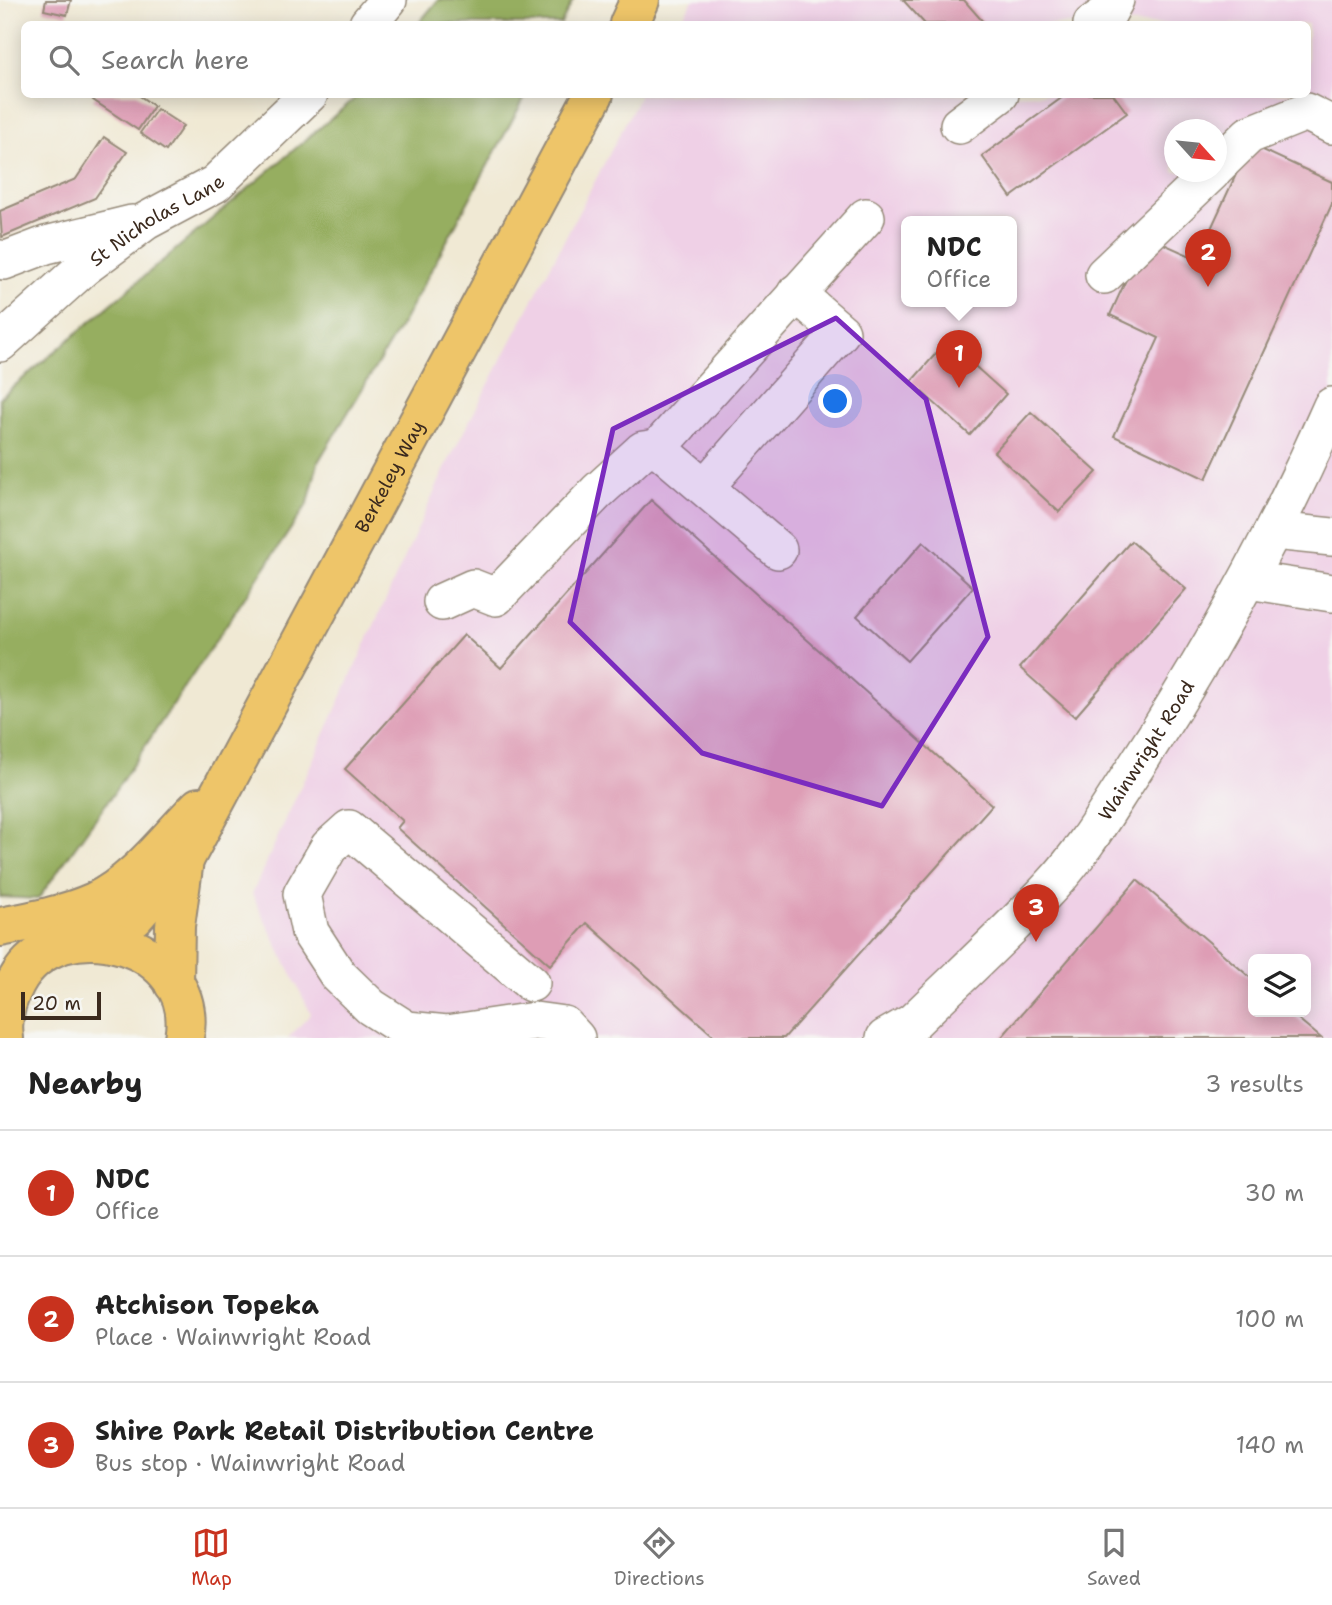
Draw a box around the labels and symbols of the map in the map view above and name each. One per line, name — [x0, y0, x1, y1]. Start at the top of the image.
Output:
north arrow — [1164, 119, 1227, 182]
street label: St Nicholas Lane — [84, 169, 230, 272]
pin: 2 — [1185, 229, 1231, 287]
pin: 1 — [936, 330, 982, 388]
your location — [818, 384, 852, 418]
street label: Berkeley Way — [349, 416, 430, 537]
street label: Wainwright Road — [1093, 676, 1200, 825]
pin: 3 — [1013, 884, 1059, 942]
scale bar — [21, 989, 102, 1021]

